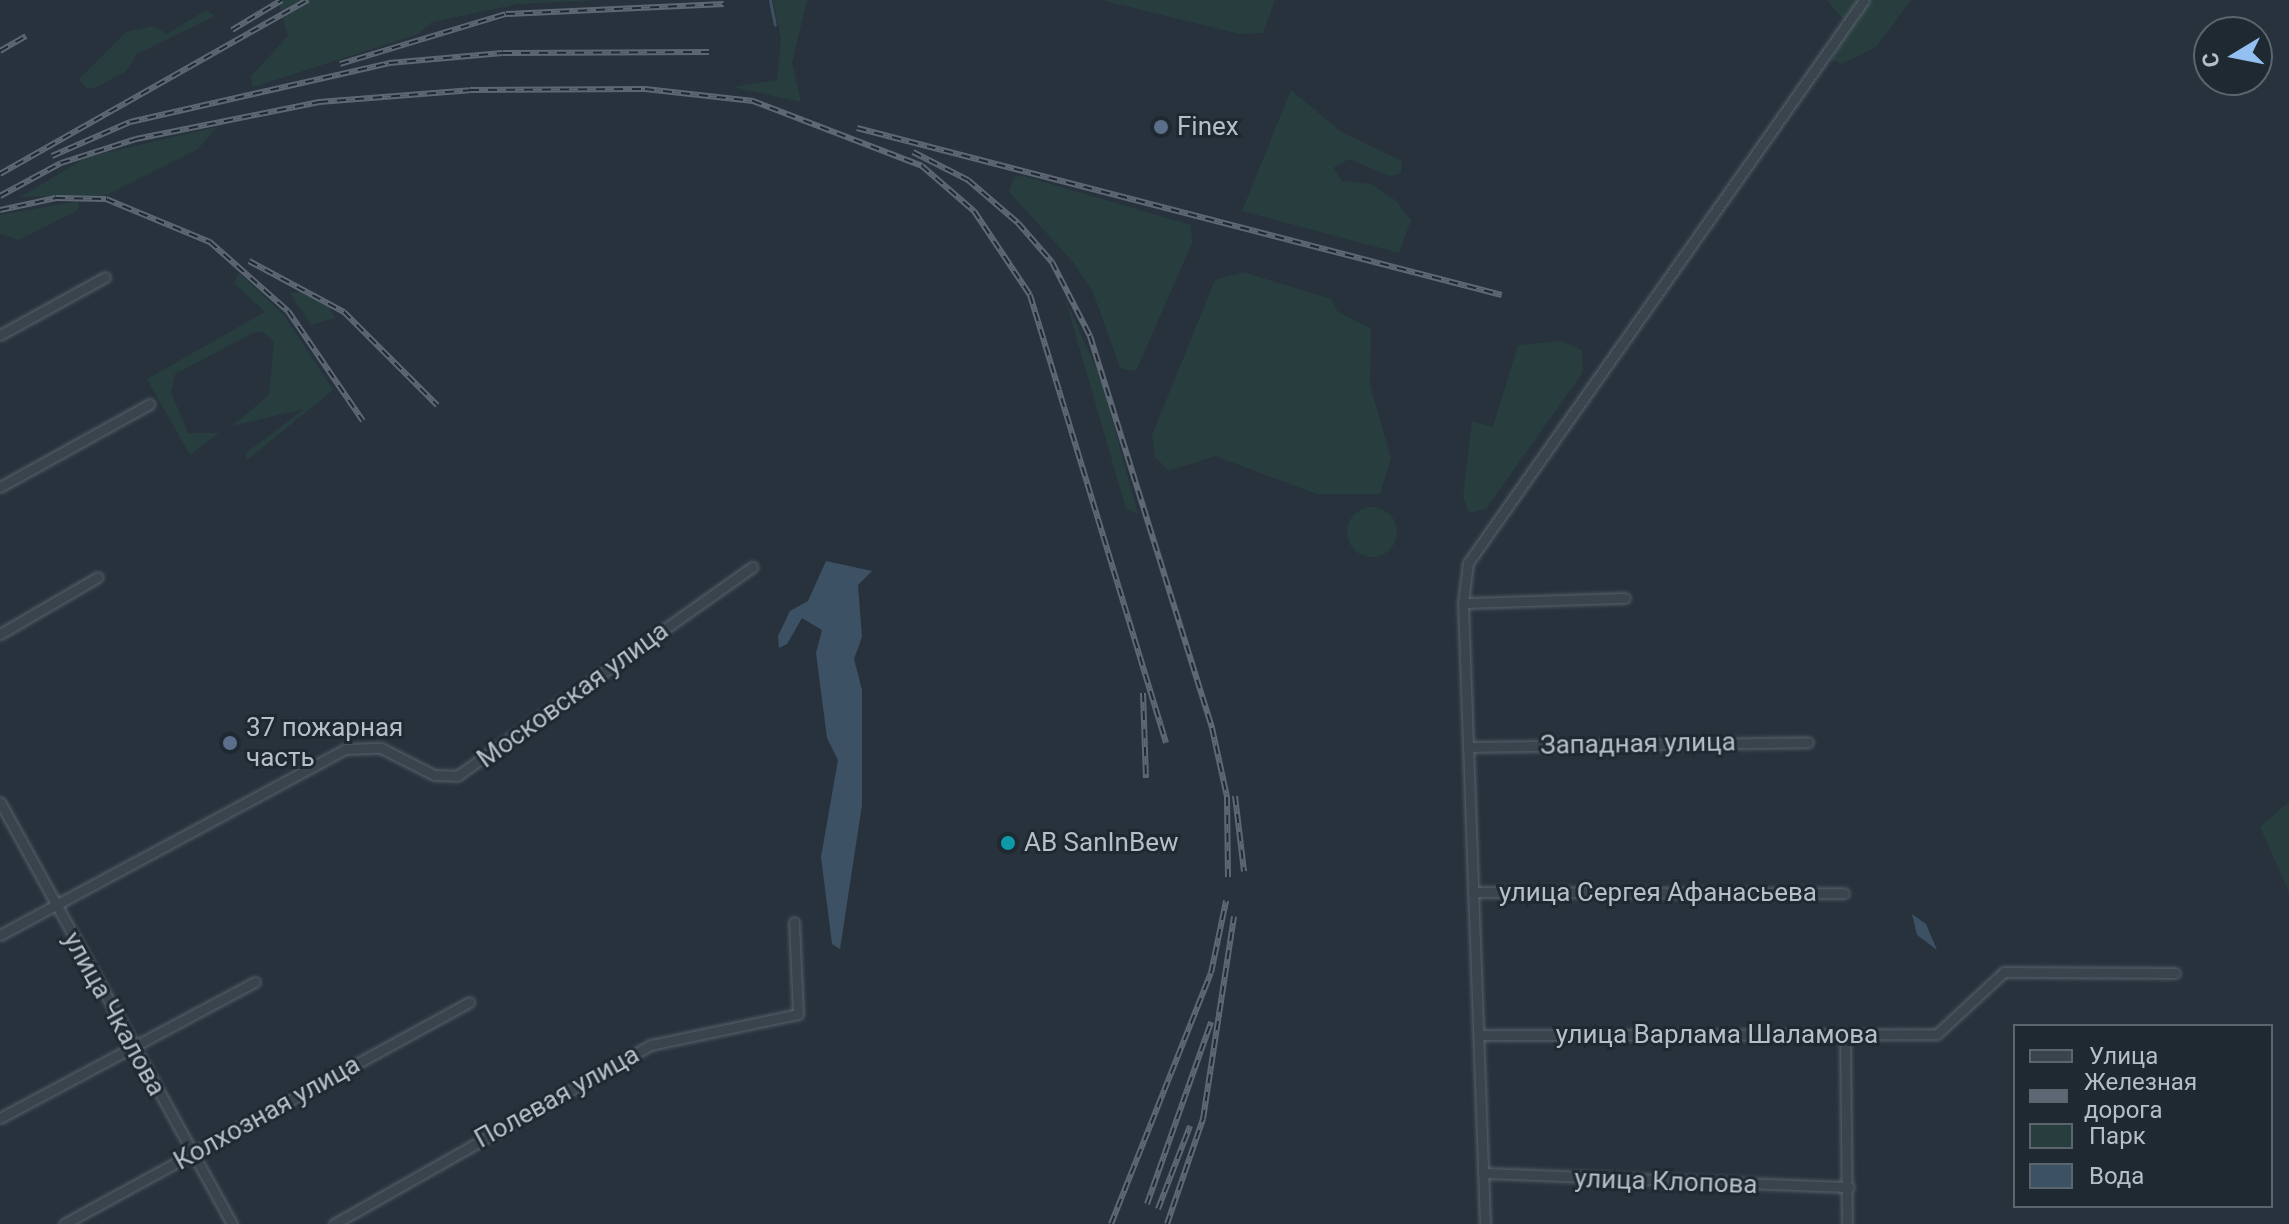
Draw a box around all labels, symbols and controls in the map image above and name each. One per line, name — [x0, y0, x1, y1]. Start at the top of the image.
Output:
north arrow — [2193, 16, 2273, 96]
text: С — [2197, 51, 2224, 69]
place label: Finex — [1177, 111, 1239, 143]
marker: Finex — [1152, 118, 1170, 136]
street label: Московская улица — [471, 615, 675, 775]
place label: 37 пожарная часть — [246, 712, 403, 774]
street label: Западная улица — [1540, 727, 1736, 761]
marker: 37 пожарная часть — [221, 734, 239, 752]
place label: AB SanInBew — [1024, 827, 1179, 859]
marker: AB SanInBew — [999, 834, 1017, 852]
street label: улица Сергея Афанасьева — [1499, 877, 1817, 909]
street label: улица Чкалова — [56, 927, 172, 1101]
street label: улица Варлама Шаламова — [1556, 1019, 1878, 1051]
legend — [2013, 1024, 2273, 1208]
street label: Полевая улица — [469, 1039, 645, 1155]
text: Улица — [2089, 1042, 2158, 1070]
street label: Колхозная улица — [169, 1049, 365, 1177]
text: Железная дорога — [2084, 1068, 2197, 1124]
text: Парк — [2089, 1122, 2146, 1150]
text: Вода — [2089, 1162, 2144, 1190]
street label: улица Клопова — [1574, 1163, 1758, 1201]

